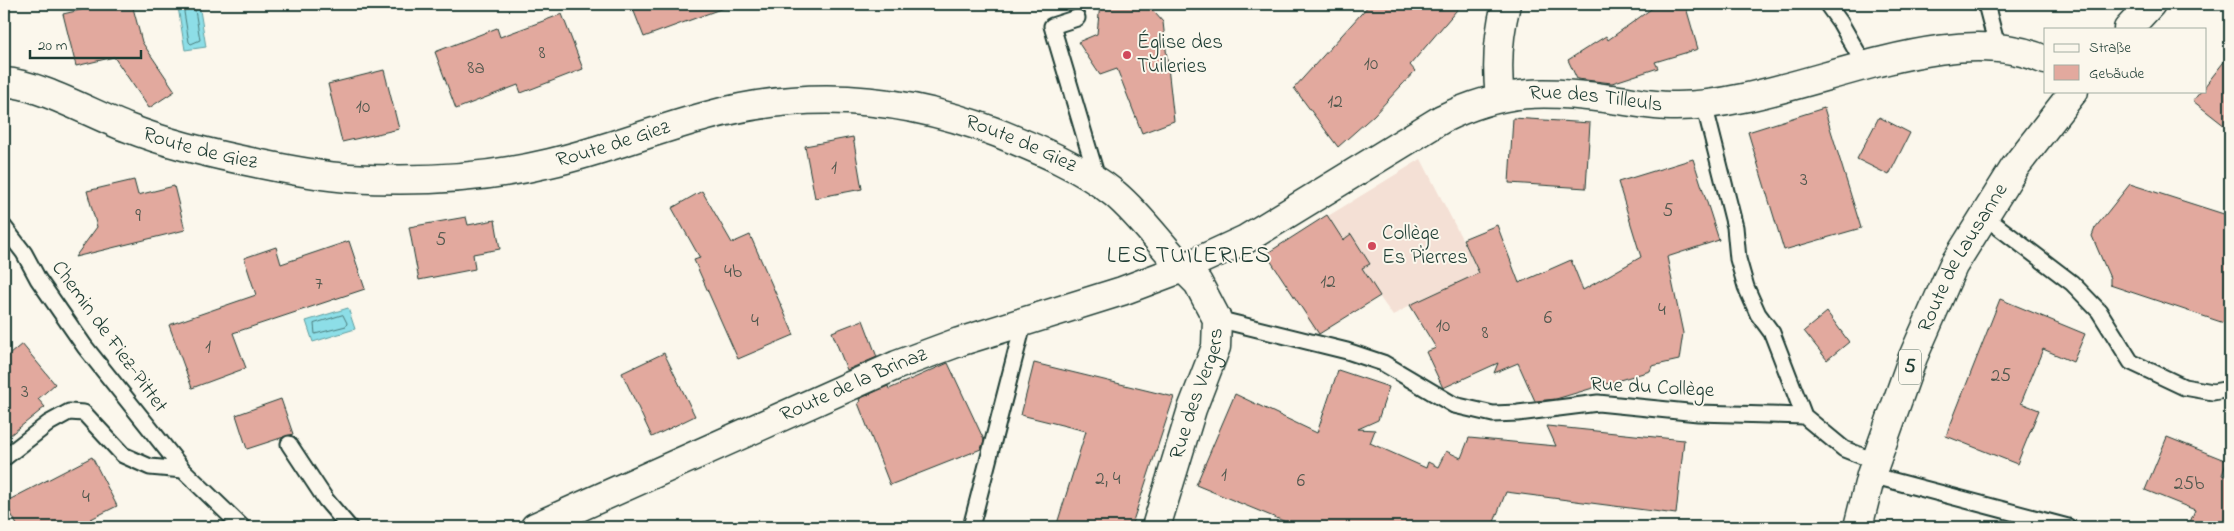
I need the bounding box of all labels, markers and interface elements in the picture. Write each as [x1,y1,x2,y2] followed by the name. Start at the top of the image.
[30,28,141,60] scale bar
[1137,28,1223,82] place label: Église des Tuileries
[2044,28,2206,92] legend
[38,35,68,57] text: 20 m
[2089,37,2131,59] text: Straße
[538,40,546,67] house number: 8
[1121,49,1133,61] marker: Église des Tuileries
[1364,51,1378,78] house number: 10
[467,55,485,82] house number: 8a
[2089,63,2145,85] text: Gebäude
[1528,78,1664,121] street label: Rue des Tilleuls
[1327,89,1343,116] house number: 12
[356,94,370,121] house number: 10
[961,107,1082,181] street label: Route de Giez
[553,113,674,176] street label: Route de Giez
[138,120,260,178] street label: Route de Giez
[831,155,837,182] house number: 1
[1800,167,1808,194] house number: 3
[1911,177,2016,337] street label: Route de Lausanne
[1663,198,1674,225] house number: 5
[135,203,141,230] house number: 9
[1382,219,1468,273] place label: Collège Es Pierres
[436,227,447,254] house number: 5
[1107,239,1271,274] district label: LES TUILERIES
[1366,240,1378,252] marker: Collège Es Pierres
[43,255,175,419] street label: Chemin de Fiez-Pittet
[724,259,742,286] house number: 4b
[1320,269,1336,296] house number: 12
[315,271,323,298] house number: 7
[1658,297,1666,324] house number: 4
[1544,305,1552,332] house number: 6
[751,308,759,335] house number: 4
[1436,313,1450,340] house number: 10
[1481,320,1489,347] house number: 8
[1162,328,1232,463] street label: Rue des Vergers
[205,334,211,361] house number: 1
[775,340,932,430] street label: Route de la Brinaz
[1899,350,1921,384] road number: 5
[1991,363,2011,390] house number: 25
[1589,370,1715,408] street label: Rue du Collège
[21,379,29,406] house number: 3
[1221,462,1227,489] house number: 1
[1095,466,1121,493] house number: 2, 4
[1297,468,1305,495] house number: 6
[2174,471,2204,498] house number: 25b
[82,484,90,511] house number: 4

